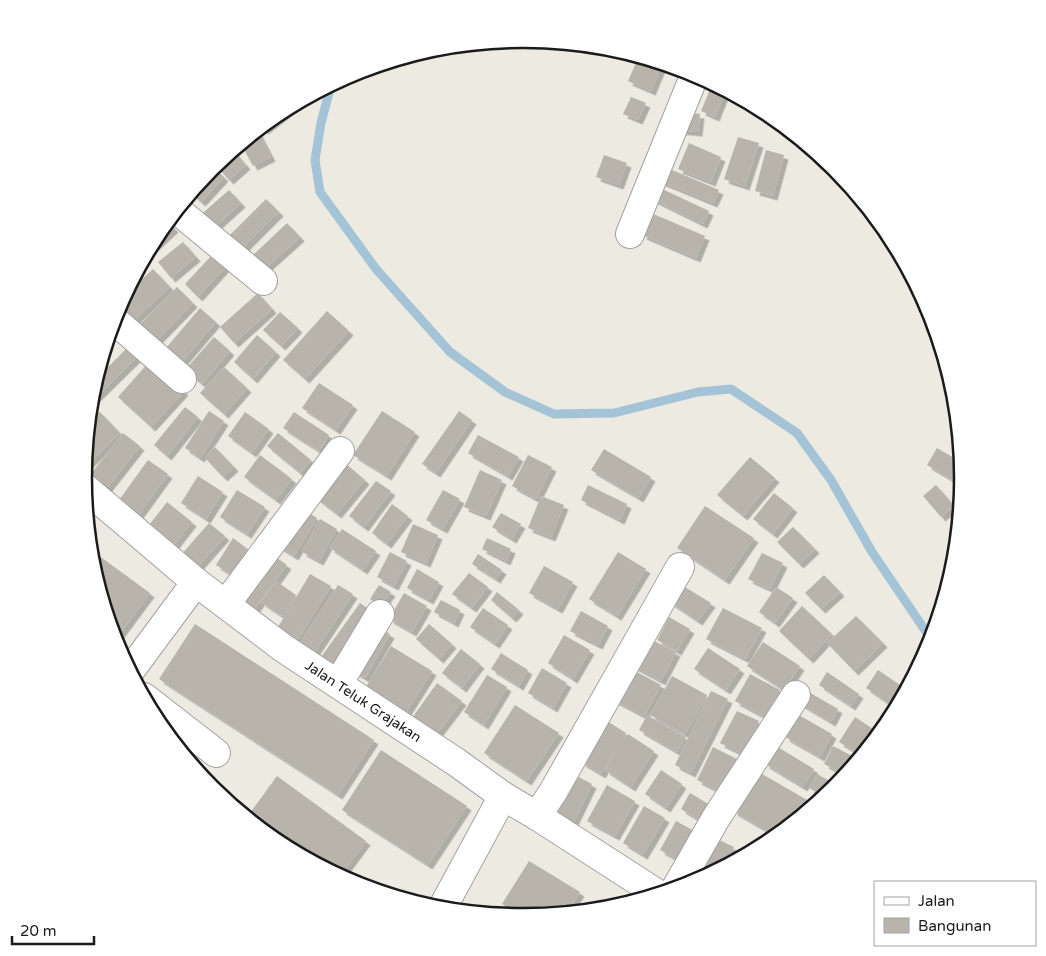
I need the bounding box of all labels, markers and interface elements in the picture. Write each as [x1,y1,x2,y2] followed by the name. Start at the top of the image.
[302,657,425,746] street label: Jalan Teluk Grajakan
[874,881,1036,946] legend
[918,892,955,910] text: Jalan
[12,914,95,946] scale bar
[918,917,991,935] text: Bangunan
[20,922,57,940] text: 20 m

